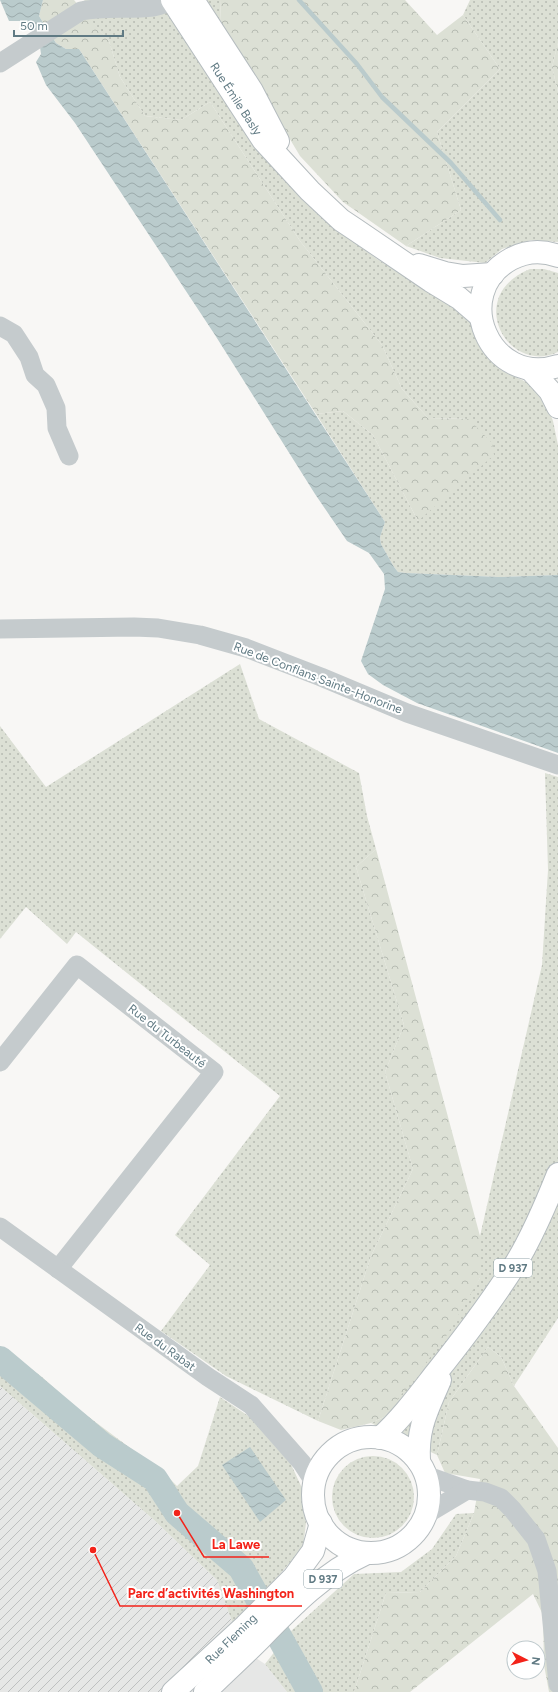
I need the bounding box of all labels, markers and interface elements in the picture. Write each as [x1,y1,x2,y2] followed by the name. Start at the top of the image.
[14,12,123,38] scale bar
[20,19,48,33] text: 50 m
[207,60,265,139] street label: Rue Émile Basly
[232,639,405,717] street label: Rue de Conflans Sainte-Honorine
[125,1001,209,1071] street label: Rue du Turbeauté
[494,1259,532,1277] road number: D 937
[132,1320,199,1374] street label: Rue du Rabat
[204,1532,269,1557] callout: La Lawe
[212,1537,260,1552] text: La Lawe
[304,1570,342,1588] road number: D 937
[120,1581,302,1606] callout: Parc d’activités Washington
[128,1586,294,1601] text: Parc d’activités Washington
[202,1611,260,1667] street label: Rue Fleming
[506,1640,546,1680] north arrow
[529,1656,542,1666] text: N

